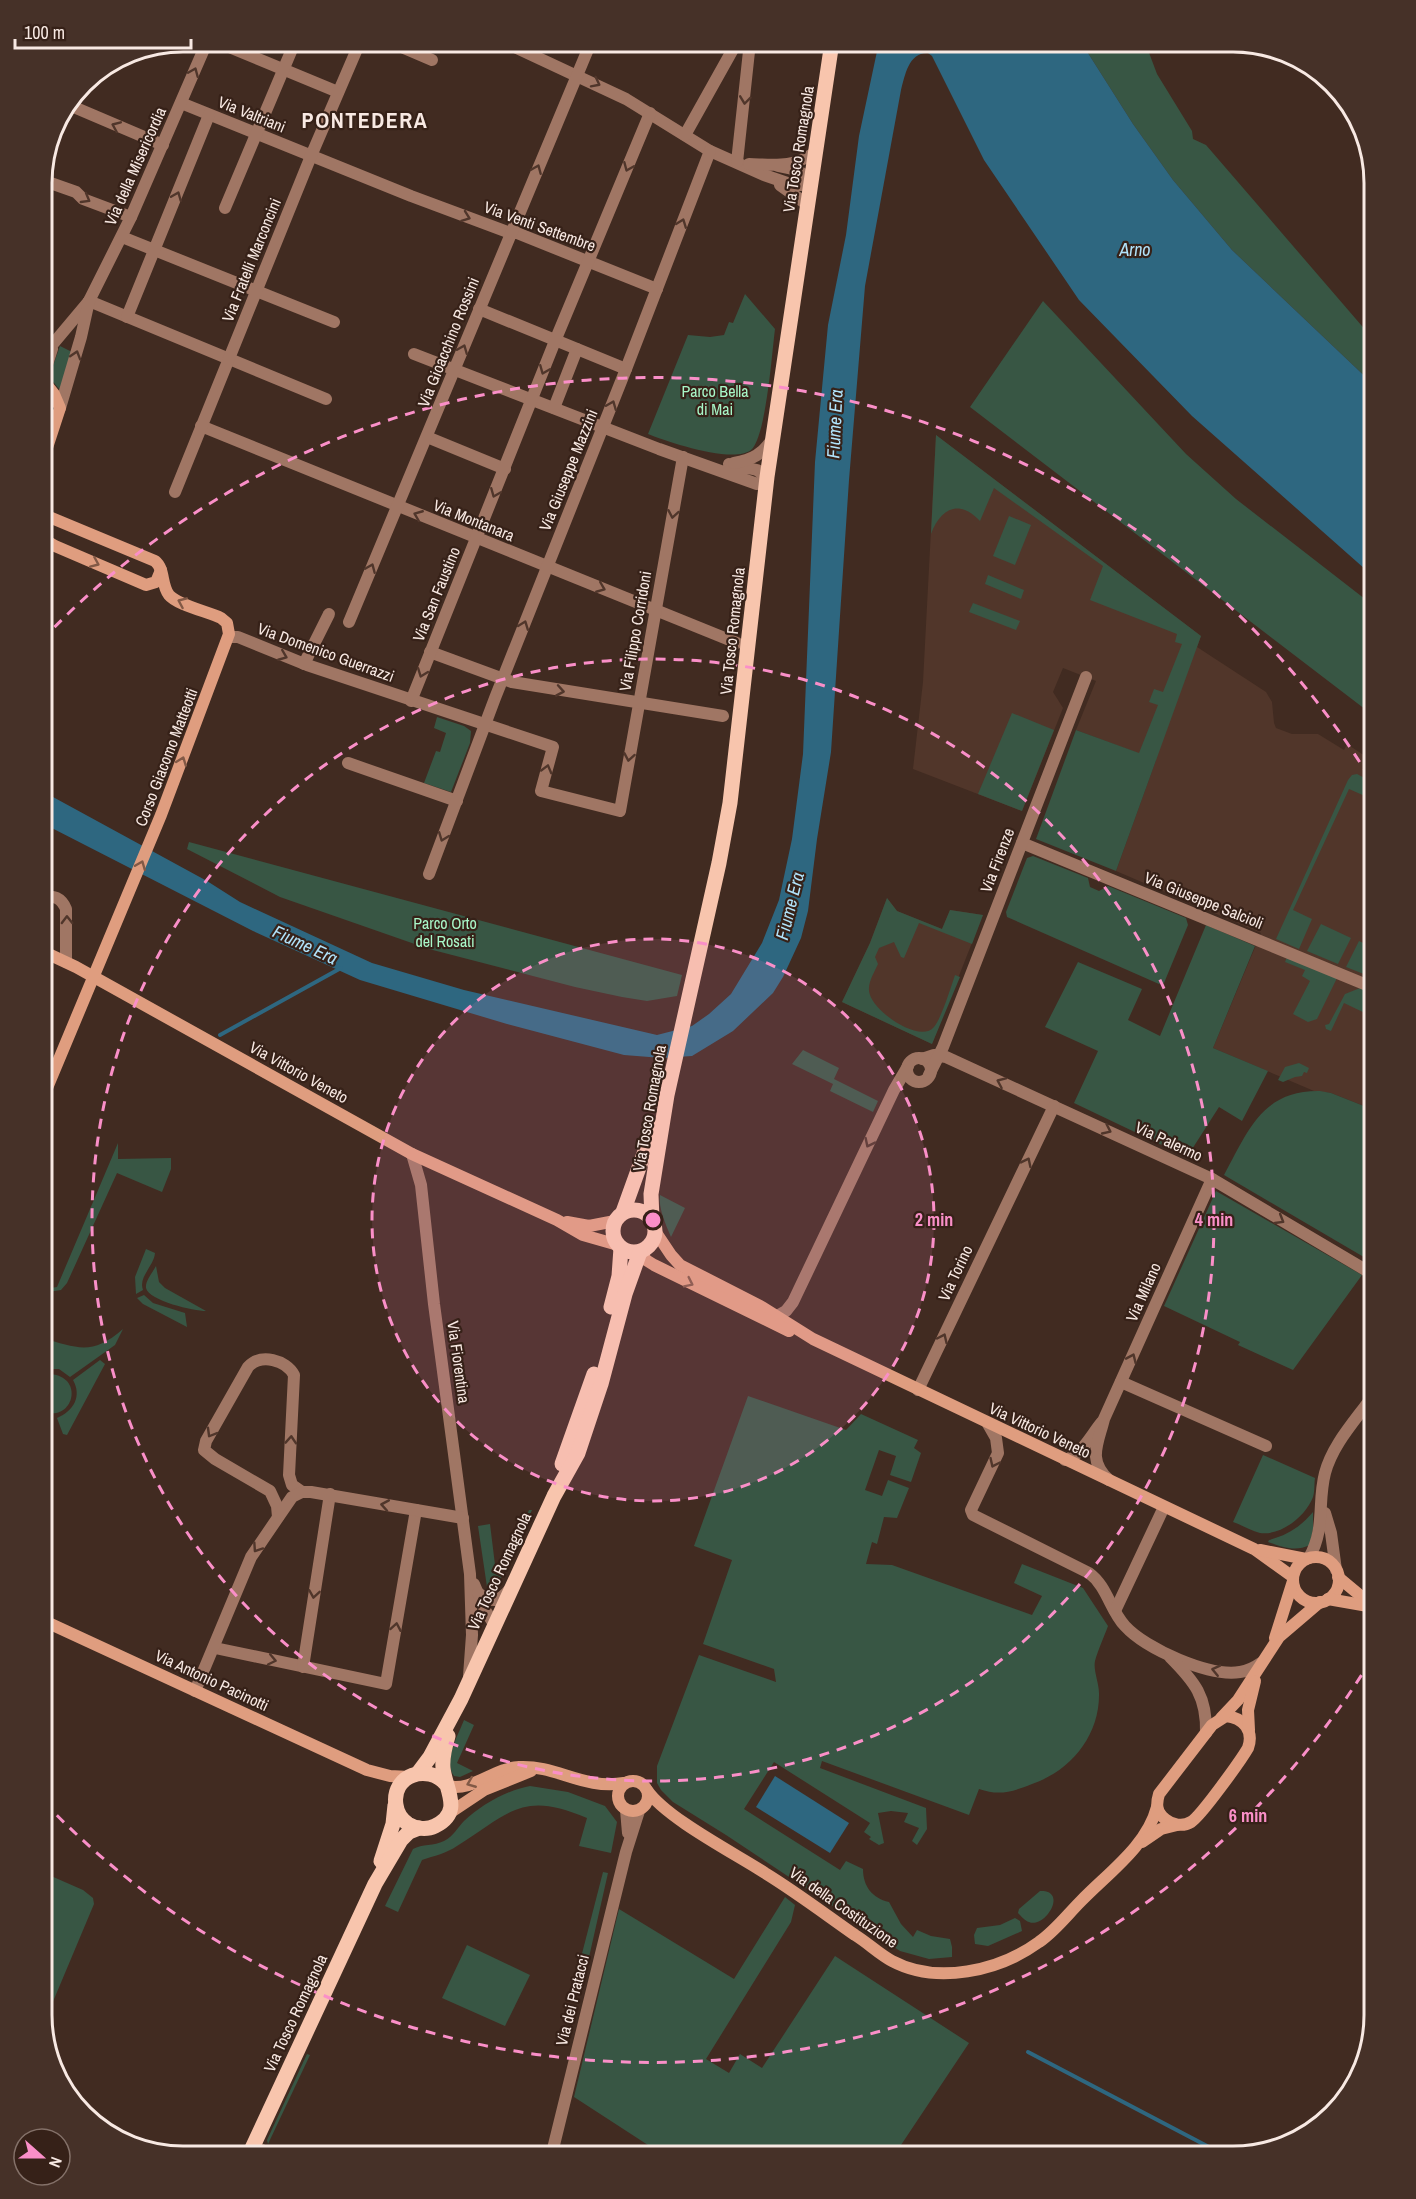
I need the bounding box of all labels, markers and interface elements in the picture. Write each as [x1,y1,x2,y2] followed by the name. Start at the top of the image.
[15,12,190,50] scale bar
[24,20,65,45] text: 100 m
[187,68,199,79] one-way arrow
[589,76,600,88] one-way arrow
[777,83,819,214] street label: Via Tosco Romagnola
[215,90,289,138] street label: Via Valtriani
[739,96,751,105] one-way arrow
[99,103,171,229] street label: Via della Misericordia
[302,105,428,135] district label: PONTEDERA
[111,121,122,133] one-way arrow
[623,160,635,171] one-way arrow
[530,164,542,175] one-way arrow
[170,191,183,202] one-way arrow
[80,192,91,203] one-way arrow
[216,195,286,325] street label: Via Fratelli Marconcini
[481,196,599,256] street label: Via Venti Settembre
[460,209,471,222] one-way arrow
[675,218,688,229] one-way arrow
[1118,237,1151,262] water label: Arno
[412,274,484,410] street label: Via Gioacchino Rossini
[455,344,468,355] one-way arrow
[69,350,81,361] one-way arrow
[538,364,551,375] one-way arrow
[681,380,749,420] park label: Parco Bella di Mai
[820,389,849,459] water label: Fiume Era
[605,400,617,411] one-way arrow
[534,406,602,534] street label: Via Giuseppe Mazzini
[490,487,502,498] one-way arrow
[430,494,519,547] street label: Via Montanara
[667,509,680,519] one-way arrow
[413,510,424,522] one-way arrow
[407,543,465,645] street label: Via San Faustino
[89,556,100,568] one-way arrow
[364,563,376,574] one-way arrow
[714,566,750,696] street label: Via Tosco Romagnola
[614,569,656,693] street label: Via Filippo Corridoni
[595,581,606,593] one-way arrow
[177,597,188,609] one-way arrow
[254,617,398,687] street label: Via Domenico Guerrazzi
[517,620,529,631] one-way arrow
[277,649,288,661] one-way arrow
[416,668,429,678] one-way arrow
[555,684,565,697] one-way arrow
[129,685,203,829] street label: Corso Giacomo Matteotti
[623,752,636,762] one-way arrow
[175,756,188,767] one-way arrow
[540,764,552,775] one-way arrow
[975,824,1019,896] street label: Via Firenze
[438,831,450,842] one-way arrow
[134,860,146,871] one-way arrow
[1141,866,1267,934] street label: Via Giuseppe Salcioli
[769,869,810,942] water label: Fiume Era
[413,912,477,952] park label: Parco Orto del Rosati
[61,915,73,924] one-way arrow
[269,919,342,970] water label: Fiume Era
[246,1036,352,1108] street label: Via Vittorio Veneto
[627,1042,671,1173] street label: Via Tosco Romagnola
[996,1077,1007,1089] one-way arrow
[1132,1116,1206,1166] street label: Via Palermo
[1101,1123,1112,1135] one-way arrow
[865,1136,877,1147] one-way arrow
[1020,1157,1031,1168] one-way arrow
[915,1207,953,1232] text: 2 min
[1195,1207,1233,1232] text: 4 min
[643,1210,663,1230] centre of rings
[1274,1212,1284,1224] one-way arrow
[932,1241,978,1305] street label: Via Torino
[1120,1259,1166,1325] street label: Via Milano
[682,1275,693,1287] one-way arrow
[442,1319,476,1405] street label: Via Fiorentina
[936,1333,948,1344] one-way arrow
[1124,1353,1136,1364] one-way arrow
[986,1397,1094,1463] street label: Via Vittorio Veneto
[206,1427,218,1437] one-way arrow
[284,1435,297,1444] one-way arrow
[989,1456,1001,1467] one-way arrow
[380,1499,390,1511] one-way arrow
[462,1508,536,1634] street label: Via Tosco Romagnola
[254,1541,265,1552] one-way arrow
[309,1589,321,1598] one-way arrow
[389,1622,401,1631] one-way arrow
[152,1644,272,1716] street label: Via Antonio Pacinotti
[267,1653,277,1666] one-way arrow
[1211,1664,1221,1677] one-way arrow
[467,1776,478,1788] one-way arrow
[1229,1803,1267,1828] text: 6 min
[785,1861,903,1953] street label: Via della Costituzione
[258,1950,332,2076] street label: Via Tosco Romagnola
[550,1952,594,2048] street label: Via dei Pratacci
[12,2127,72,2187] north arrow
[44,2154,68,2171] text: N

